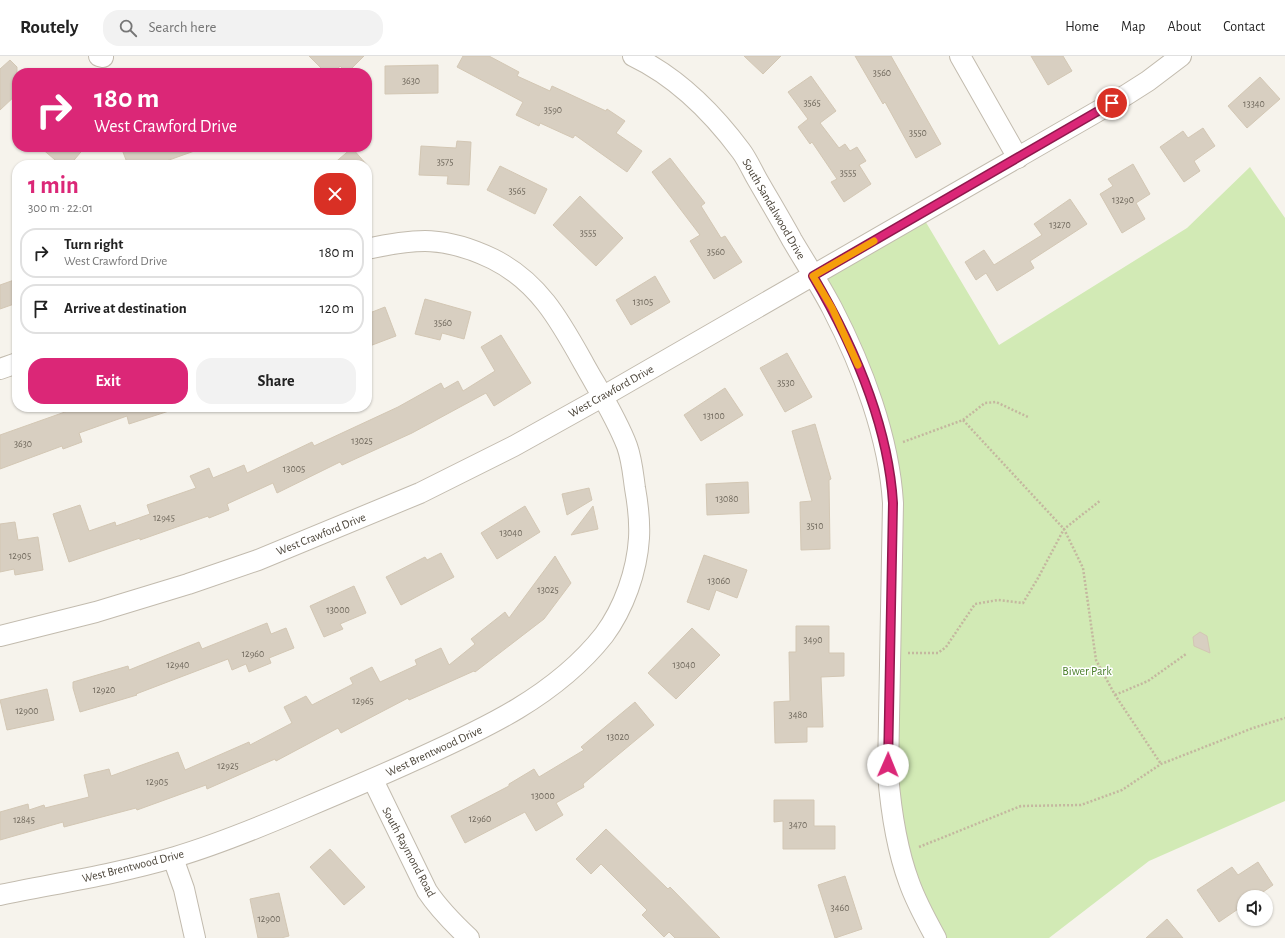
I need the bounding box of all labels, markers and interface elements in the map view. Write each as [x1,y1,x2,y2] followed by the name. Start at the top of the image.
[103,10,383,46] search box
[117,17,139,39] icon: search
[20,18,79,37] text: Routely
[149,20,216,35] text: Search here
[1065,20,1099,34] text: Home
[1121,20,1145,34] text: Map
[1167,20,1201,34] text: About
[1223,20,1265,34] text: Contact
[873,68,891,78] house number: 3560
[402,76,420,86] house number: 3630
[28,84,80,136] icon: right
[94,85,159,113] text: 180 m
[1095,86,1129,120] pin
[1101,92,1123,114] icon: arrive
[803,98,821,108] house number: 3565
[1243,99,1265,109] house number: 13340
[544,105,562,115] house number: 3590
[94,118,237,136] text: West Crawford Drive
[909,128,927,138] house number: 3550
[437,157,453,167] house number: 3575
[740,157,808,261] street label: South Sandalwood Drive
[840,168,856,178] house number: 3555
[314,173,356,215] button: close
[28,174,79,198] text: 1 min
[508,186,526,196] house number: 3565
[1112,195,1134,205] house number: 13290
[28,202,93,215] text: 300 m · 22:01
[1049,220,1071,230] house number: 13270
[580,228,596,238] house number: 3555
[64,237,123,252] text: Turn right
[30,242,52,264] icon: right
[319,245,354,260] text: 180 m
[707,247,725,257] house number: 3560
[64,255,167,268] text: West Crawford Drive
[633,297,653,307] house number: 13105
[30,298,52,320] icon: arrive
[64,301,187,316] text: Arrive at destination
[320,301,354,316] text: 120 m
[434,318,452,328] house number: 3560
[28,358,188,404] button: Exit
[196,358,356,404] button: Share
[566,363,656,419] street label: West Crawford Drive
[777,378,795,388] house number: 3530
[703,411,725,421] house number: 13100
[351,436,373,446] house number: 13025
[14,439,32,449] house number: 3630
[283,464,305,474] house number: 13005
[716,494,738,504] house number: 13080
[275,511,367,557] street label: West Crawford Drive
[153,513,175,523] house number: 12945
[806,521,824,531] house number: 3510
[500,528,522,538] house number: 13040
[9,551,31,561] house number: 12905
[708,576,730,586] house number: 13060
[537,585,559,595] house number: 13025
[326,605,350,615] house number: 13000
[804,635,822,645] house number: 3490
[242,649,264,659] house number: 12960
[167,660,189,670] house number: 12940
[673,660,695,670] house number: 13040
[1062,665,1112,677] park label: Biwer Park
[93,685,115,695] house number: 12920
[352,696,374,706] house number: 12965
[15,706,39,716] house number: 12900
[789,710,807,720] house number: 3480
[384,723,484,779] street label: West Brentwood Drive
[607,732,629,742] house number: 13020
[867,744,909,786] position arrow
[217,761,239,771] house number: 12925
[146,777,168,787] house number: 12905
[531,791,555,801] house number: 13000
[379,805,438,899] street label: South Raymond Road
[469,814,491,824] house number: 12960
[13,815,35,825] house number: 12845
[789,820,807,830] house number: 3470
[81,848,185,884] street label: West Brentwood Drive
[1237,890,1273,926] map controls
[1237,890,1273,926] button: sound
[831,903,849,913] house number: 3460
[257,914,281,924] house number: 12900

